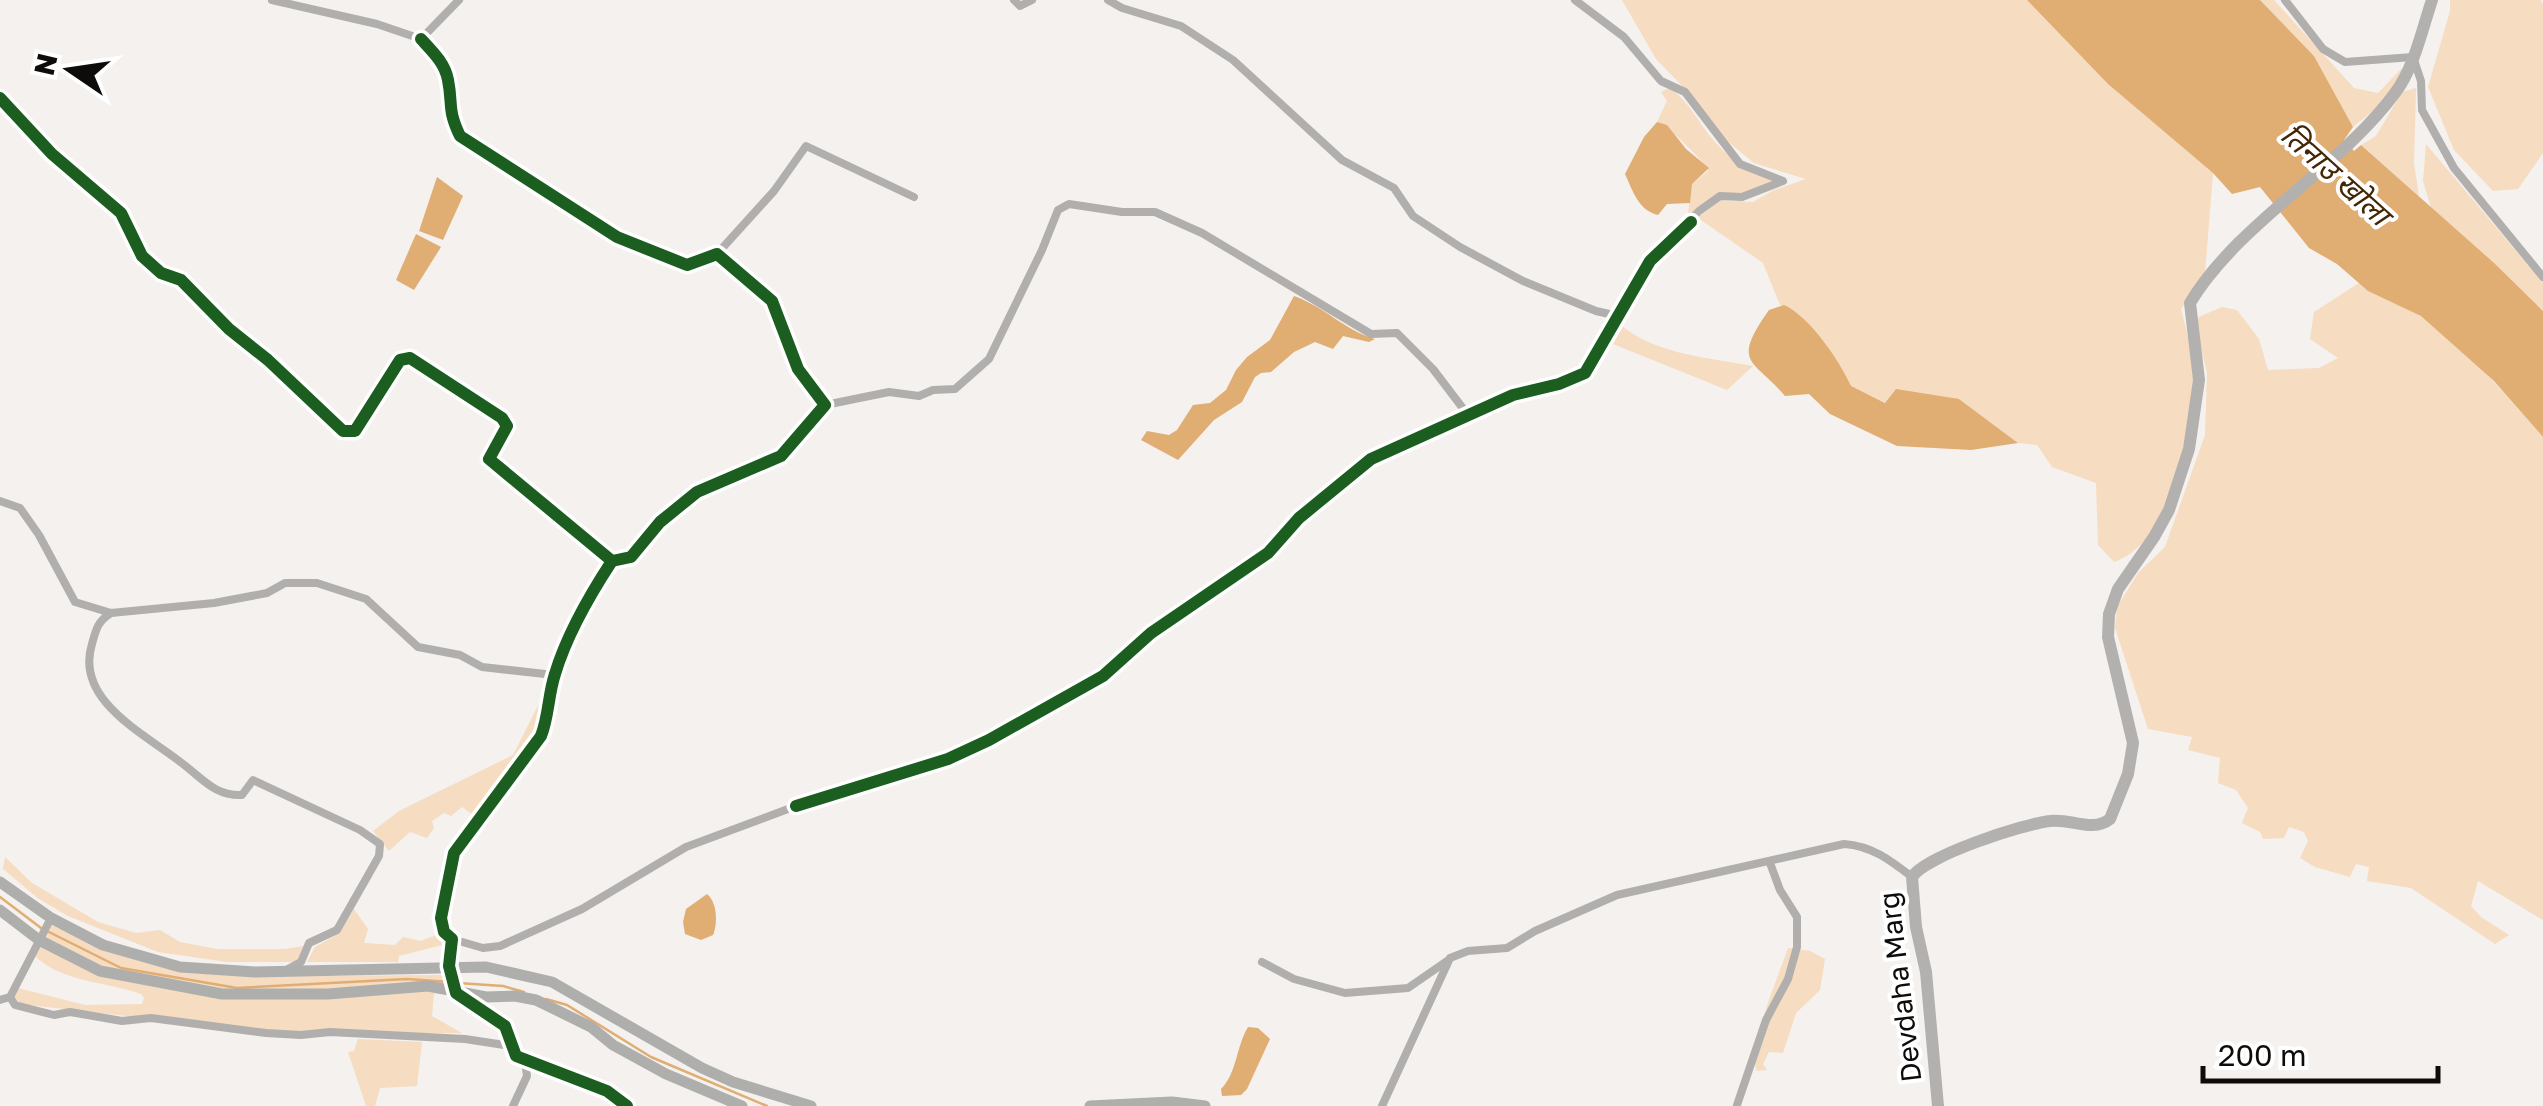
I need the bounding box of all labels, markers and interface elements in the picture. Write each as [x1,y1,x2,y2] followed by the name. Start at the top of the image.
[20,20,120,120] north arrow
[27,50,64,78] text: N
[2274,116,2401,236] water label: तिनाउ खोला
[1871,890,1928,1084] street label: Devdaha Marg
[2203,1021,2438,1083] scale bar
[2218,1037,2307,1073] text: 200 m

